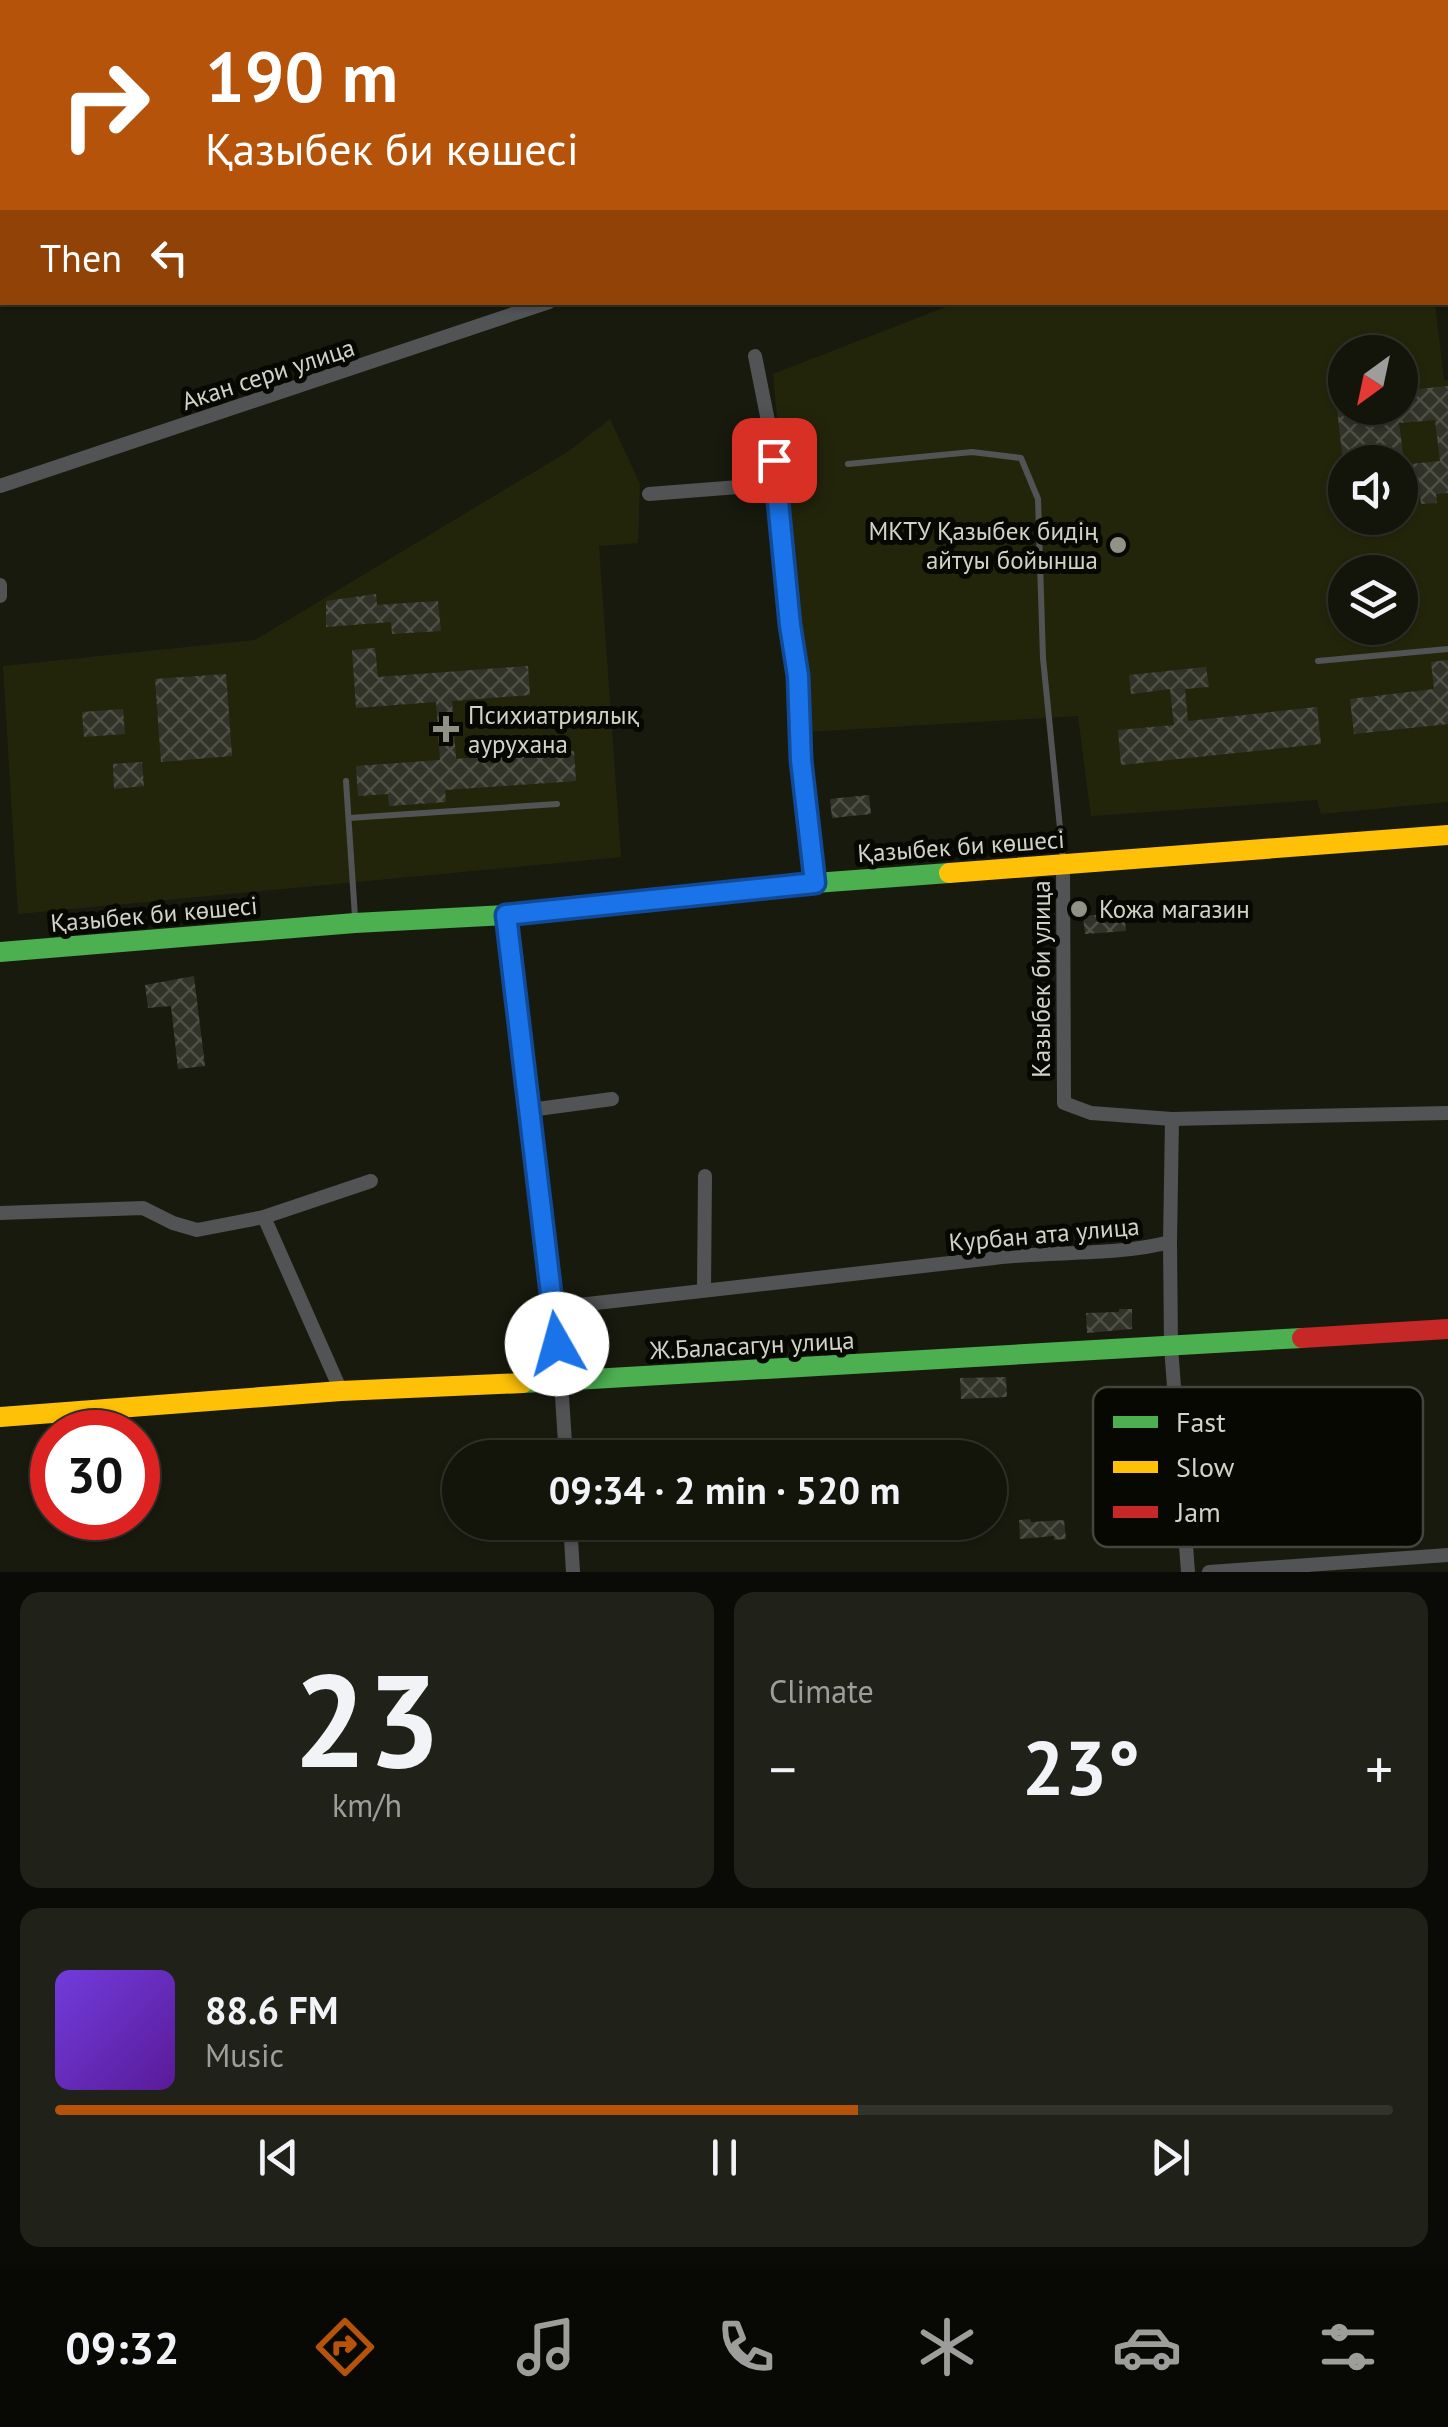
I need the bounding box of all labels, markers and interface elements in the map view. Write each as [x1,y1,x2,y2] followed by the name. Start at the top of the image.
[205,31,398,121] text: 190 m
[40,40,170,170] icon: right
[205,119,579,177] text: Қазыбек би көшесі
[142,230,197,285] icon: left
[40,233,122,282] text: Then
[177,331,359,417] street label: Акан сери улица
[1328,335,1418,425] north arrow
[1328,335,1418,645] map controls
[732,418,817,503] pin
[747,433,802,488] icon: arrive
[1328,445,1418,535] button: sound
[868,515,1098,576] place label: МКТУ Қазыбек бидің айтуы бойынша
[1107,534,1129,556] marker: МКТУ Қазыбек бидің айтуы бойынша
[1328,555,1418,645] button: layers
[468,699,639,760] place label: Психиатриялық аурухана
[433,716,459,742] marker: Психиатриялық аурухана
[856,823,1066,869] street label: Қазыбек би көшесі
[1025,880,1057,1078] street label: Казыбек би улица
[49,889,259,939] street label: Қазыбек би көшесі
[1099,893,1250,925] place label: Кожа магазин
[1068,898,1090,920] marker: Кожа магазин
[947,1210,1141,1258] street label: Курбан ата улица
[505,1292,609,1396] position arrow
[648,1324,855,1366] street label: Ж.Баласагун улица
[1093,1387,1423,1547] legend
[1176,1403,1226,1440] text: Fast
[30,1410,160,1540] speed limit sign: 30
[1176,1448,1235,1485] text: Slow
[549,1465,900,1514] text: 09:34 · 2 min · 520 m
[1175,1493,1221,1530] text: Jam
[293,1635,441,1803] text: 23
[769,1670,874,1712] text: Climate
[1022,1719,1140,1816] text: 23°
[769,1733,797,1804] text: −
[1365,1733,1393,1804] text: +
[332,1784,402,1826] text: km/h
[205,1985,338,2034] text: 88.6 FM
[205,2034,284,2076] text: Music
[251,2130,306,2185] icon: previous
[697,2130,752,2185] icon: pause
[1143,2130,1198,2185] icon: next
[310,2312,380,2382] icon: directions
[511,2312,581,2382] icon: music
[711,2312,781,2382] icon: phone
[912,2312,982,2382] icon: climate
[1112,2312,1182,2382] icon: car
[1313,2312,1383,2382] icon: filters
[65,2318,179,2376] text: 09:32

